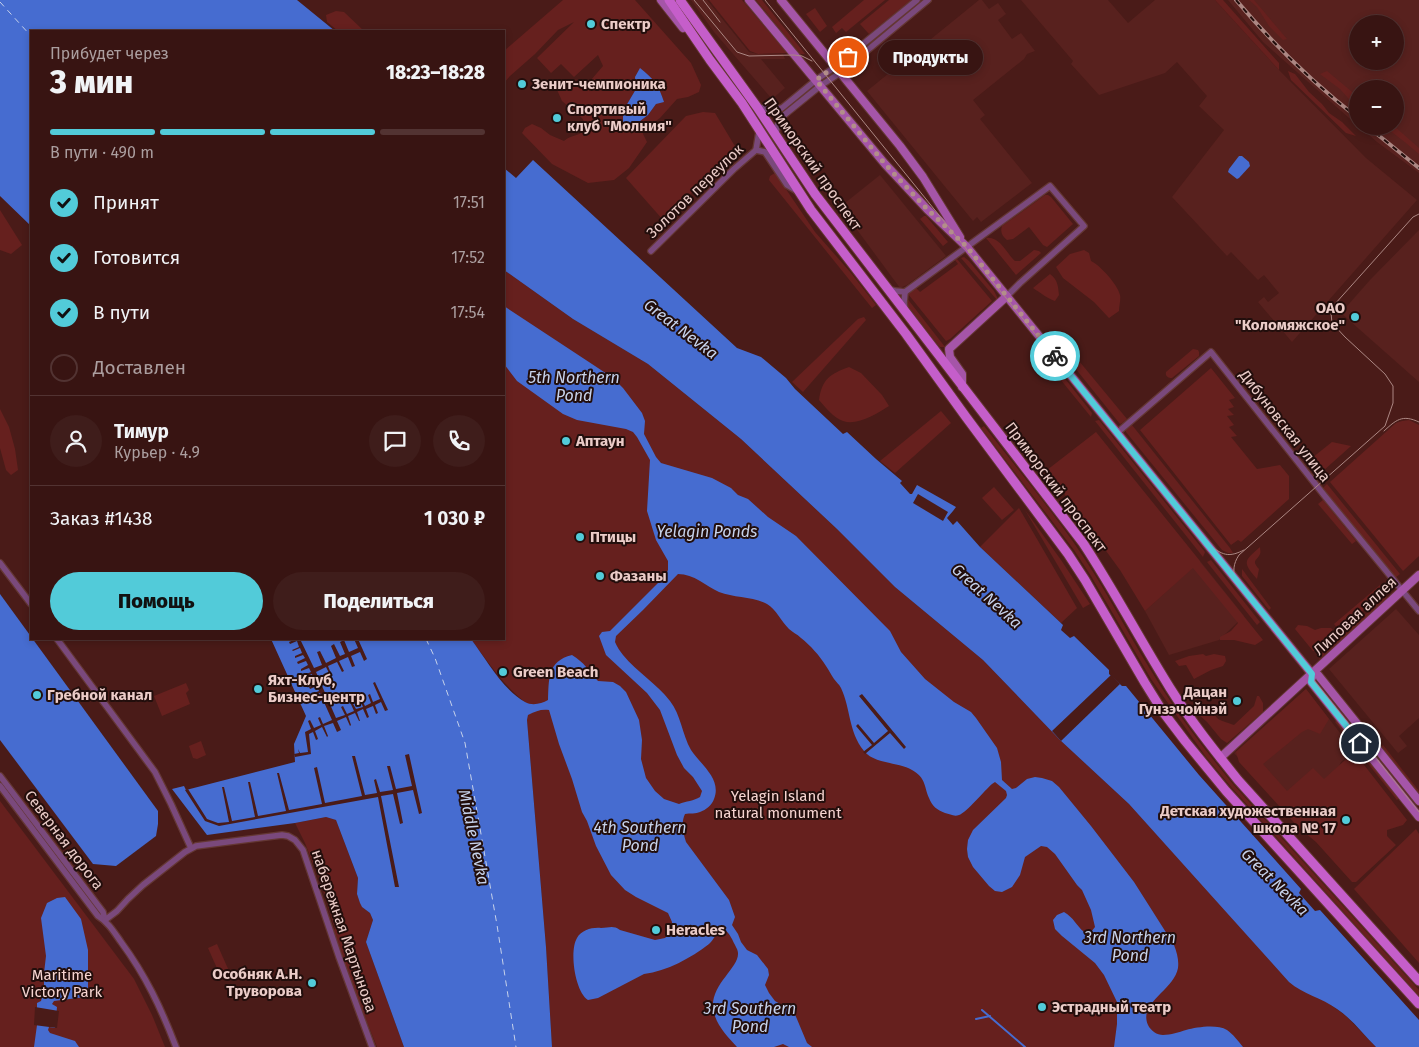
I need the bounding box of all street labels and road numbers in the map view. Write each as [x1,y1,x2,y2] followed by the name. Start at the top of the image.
[760,94,866,234] street label: Приморский проспект
[643,140,747,242] street label: Золотов переулок
[1235,366,1334,486] street label: Дибуновская улица
[1001,419,1111,556] street label: Приморский проспект
[1310,573,1400,659] street label: Липовая аллея
[21,787,107,893] street label: Северная дорога
[308,847,380,1015] street label: набережная Мартынова

